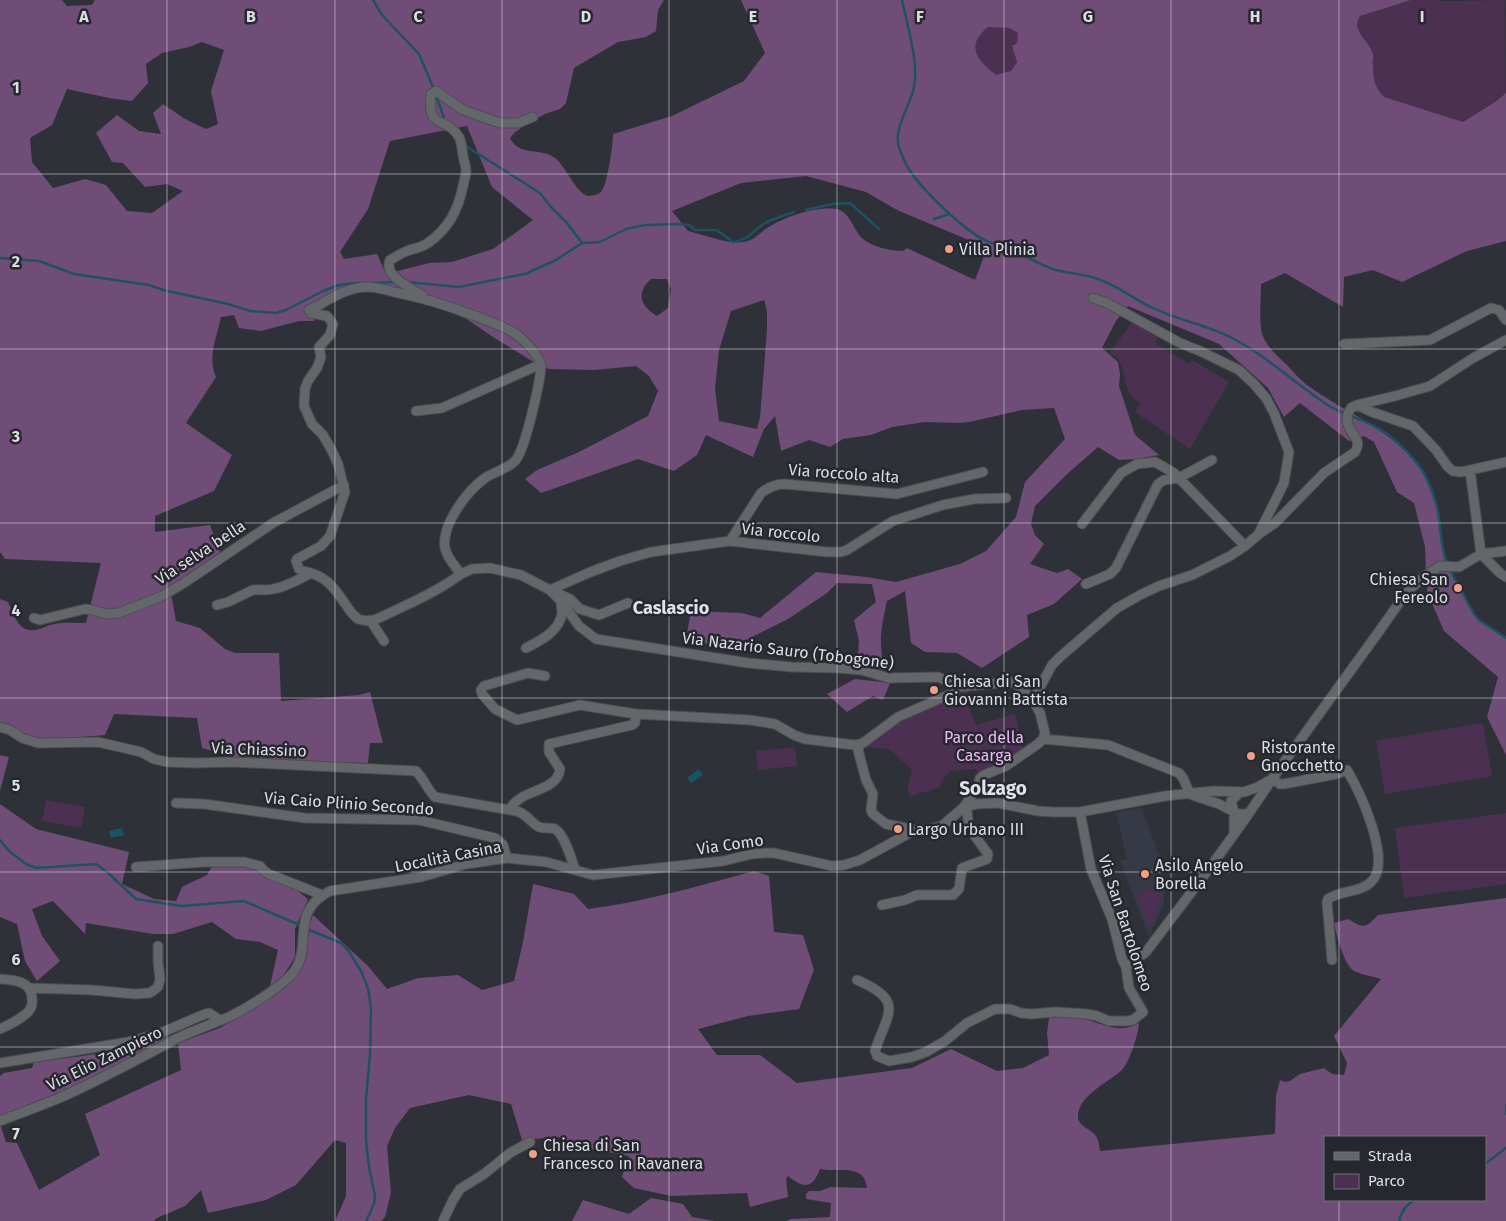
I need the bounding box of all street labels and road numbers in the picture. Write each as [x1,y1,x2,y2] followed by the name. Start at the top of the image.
[788,460,900,487] street label: Via roccolo alta
[152,516,249,589] street label: Via selva bella
[740,519,821,546] street label: Via roccolo
[681,628,895,673] street label: Via Nazario Sauro (Tobogone)
[211,738,307,761] street label: Via Chiassino
[263,788,435,819] street label: Via Caio Plinio Secondo
[695,830,765,859] street label: Via Como
[393,837,503,876] street label: Località Casina
[1094,852,1157,994] street label: Via San Bartolomeo
[43,1022,165,1095] street label: Via Elio Zampiero

